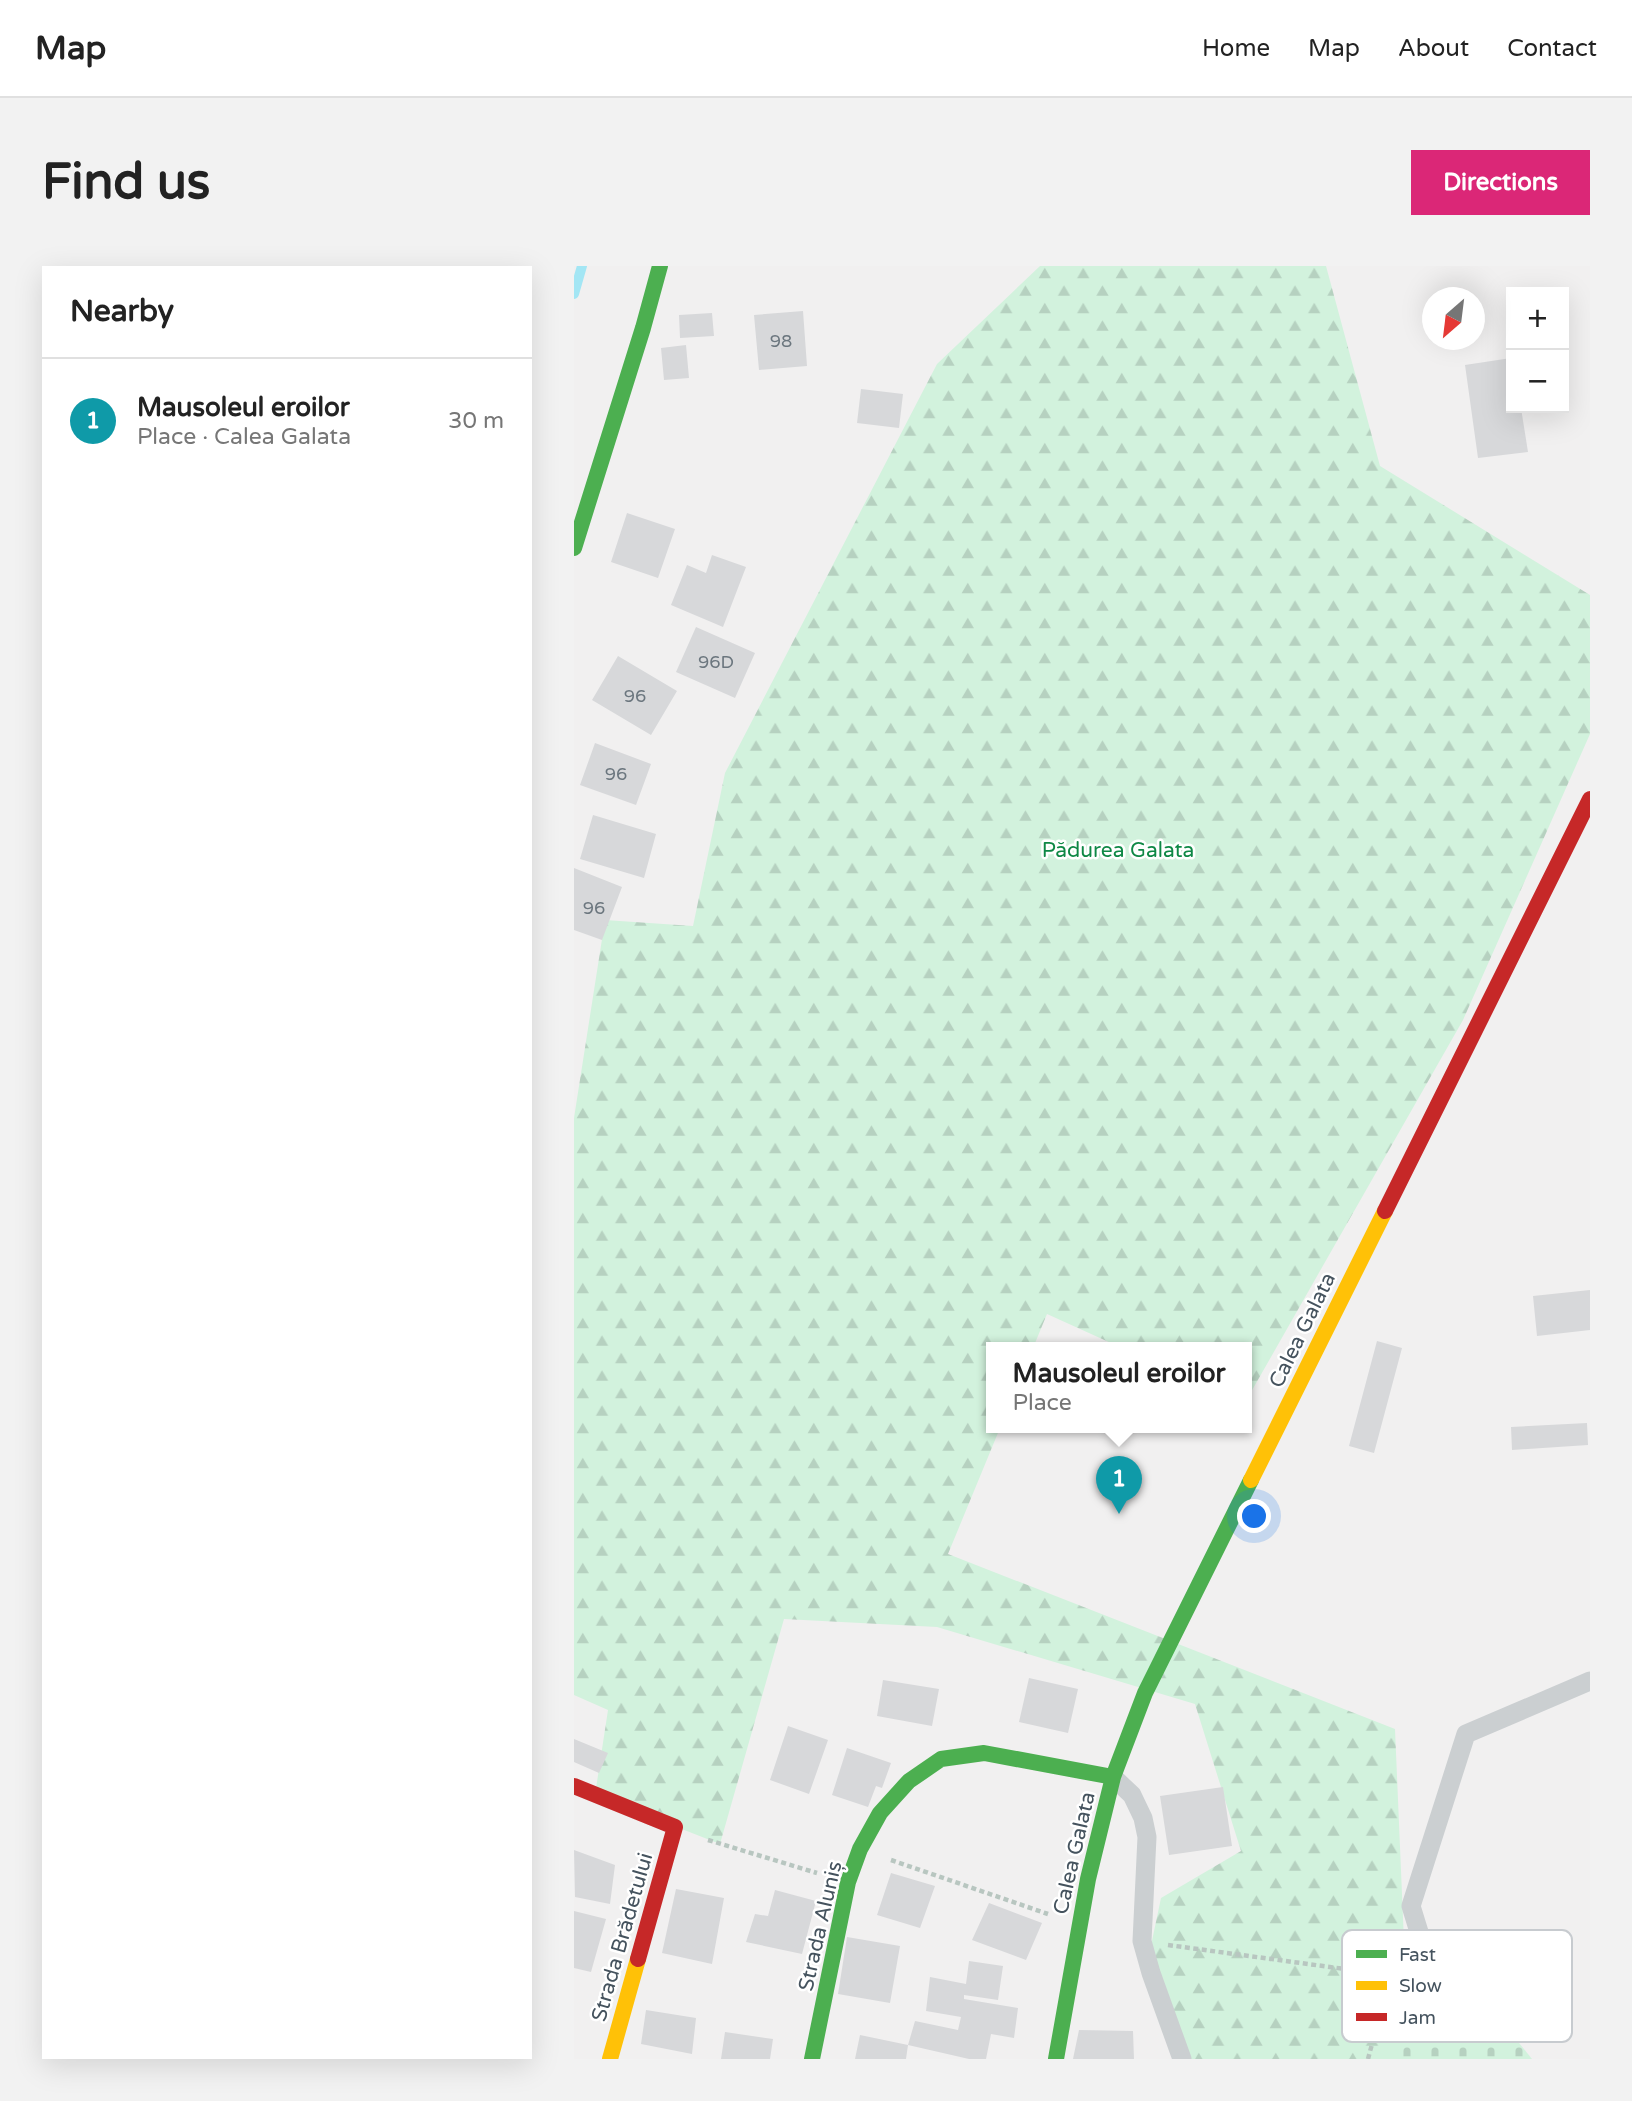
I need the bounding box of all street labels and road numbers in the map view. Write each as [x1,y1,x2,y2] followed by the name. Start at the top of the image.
[1264,1269,1341,1392] street label: Calea Galata
[1048,1789,1101,1917] street label: Calea Galata
[586,1850,659,2024] street label: Strada Brădetului
[793,1859,848,1993] street label: Strada Aluniș

